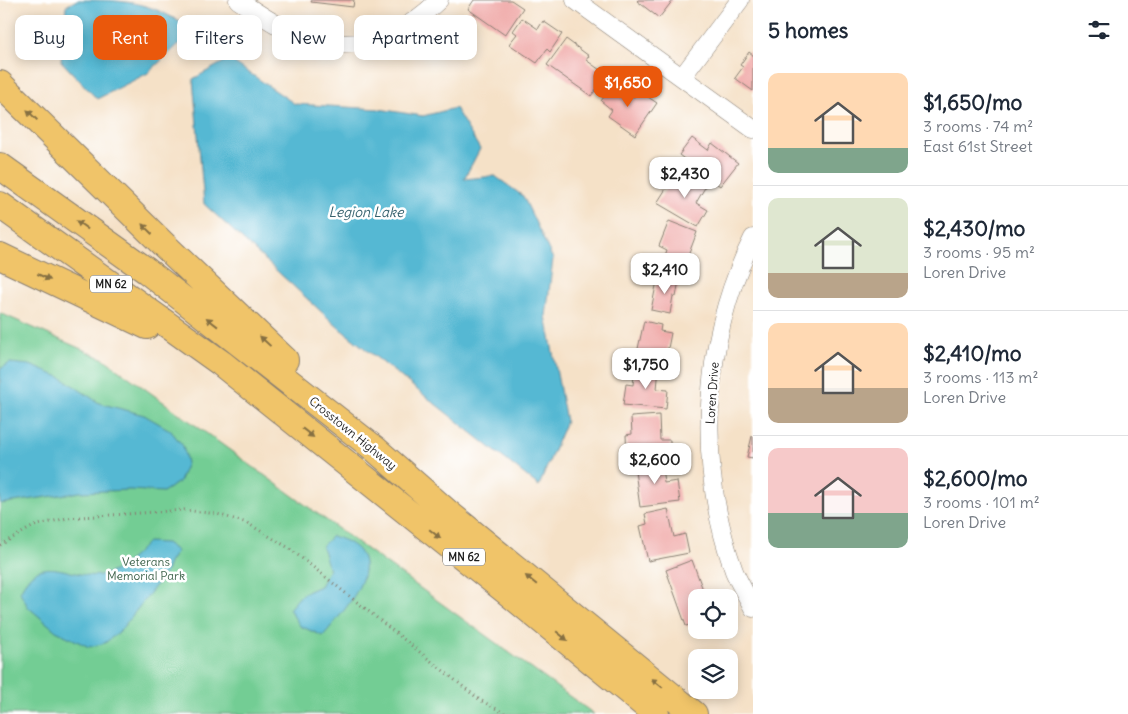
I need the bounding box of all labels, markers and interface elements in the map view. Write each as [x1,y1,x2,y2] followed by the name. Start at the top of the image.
[15,15,83,60] chip: Buy
[93,15,167,60] chip: Rent
[177,15,262,60] chip: Filters
[272,15,344,60] chip: New
[354,15,477,60] chip: Apartment
[1085,16,1113,44] icon: filters
[768,17,848,44] text: 5 homes
[587,66,669,108] pin: $1,650
[604,72,652,92] text: $1,650
[923,89,1022,116] text: $1,650/mo
[808,93,868,153] icon: home
[26,109,38,121] one-way arrow
[923,116,1033,136] text: 3 rooms · 74 m²
[923,136,1033,156] text: East 61st Street
[644,156,726,199] pin: $2,430
[660,163,710,183] text: $2,430
[328,203,405,221] water label: Legion Lake
[923,215,1025,242] text: $2,430/mo
[808,218,868,278] icon: home
[75,220,89,230] one-way arrow
[141,223,153,235] one-way arrow
[923,242,1035,262] text: 3 rooms · 95 m²
[624,252,706,295] pin: $2,410
[642,259,688,279] text: $2,410
[923,262,1006,282] text: Loren Drive
[37,273,51,281] one-way arrow
[90,276,132,292] road number: MN 62
[205,317,219,327] one-way arrow
[259,335,271,347] one-way arrow
[923,340,1022,367] text: $2,410/mo
[808,343,868,403] icon: home
[605,348,687,390] pin: $1,750
[623,354,669,374] text: $1,750
[702,361,722,425] street label: Loren Drive
[923,367,1038,387] text: 3 rooms · 113 m²
[923,387,1006,407] text: Loren Drive
[306,393,400,473] street label: Crosstown Highway
[302,427,315,438] one-way arrow
[614,442,696,485] pin: $2,600
[629,449,681,469] text: $2,600
[923,465,1028,492] text: $2,600/mo
[808,468,868,528] icon: home
[923,492,1040,512] text: 3 rooms · 101 m²
[923,512,1006,532] text: Loren Drive
[428,529,441,540] one-way arrow
[443,548,485,566] road number: MN 62
[107,554,185,583] park label: Veterans Memorial Park
[525,575,538,586] one-way arrow
[688,589,738,699] map controls
[688,589,738,639] button: locate
[555,631,568,642] one-way arrow
[688,649,738,699] button: layers
[650,678,663,689] one-way arrow

